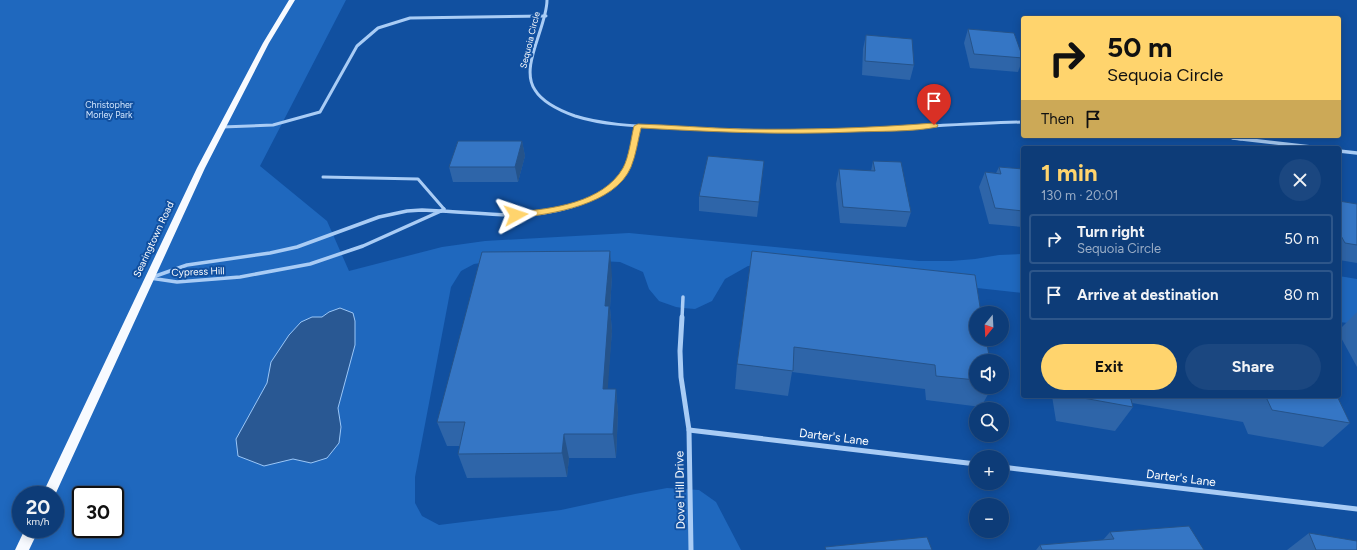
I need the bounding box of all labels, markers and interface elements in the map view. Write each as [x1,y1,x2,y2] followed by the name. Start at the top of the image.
[517,10,542,69] street label: Sequoia Circle
[1107,30,1173,64] text: 50 m
[1041,32,1093,84] icon: right
[1107,64,1223,86] text: Sequoia Circle
[917,84,951,125] pin
[923,90,945,112] icon: arrive
[85,99,133,120] park label: Christopher Morley Park
[1082,108,1104,130] icon: arrive
[1041,110,1074,128] text: Then
[1041,158,1098,187] text: 1 min
[1279,159,1321,201] button: close
[1041,188,1118,203] text: 130 m · 20:01
[495,194,537,236] position arrow
[130,199,177,279] street label: Searingtown Road
[1077,223,1145,241] text: Turn right
[1043,228,1065,250] icon: right
[1284,230,1319,248] text: 50 m
[1077,241,1161,256] text: Sequoia Circle
[171,264,225,279] street label: Cypress Hill
[1043,284,1065,306] icon: arrive
[1077,286,1218,304] text: Arrive at destination
[1284,286,1319,304] text: 80 m
[969,306,1009,346] north arrow
[969,306,1009,538] map controls
[1041,344,1177,390] button: Exit
[1185,344,1321,390] button: Share
[969,354,1009,394] button: sound
[969,402,1009,442] button: search
[798,426,870,448] street label: Darter's Lane
[672,450,688,529] street label: Dove Hill Drive
[969,450,1009,490] button: +
[1145,467,1217,489] street label: Darter's Lane
[72,486,124,538] speed limit sign: 30
[26,495,50,519] text: 20
[969,498,1009,538] button: −
[27,515,49,528] text: km/h

